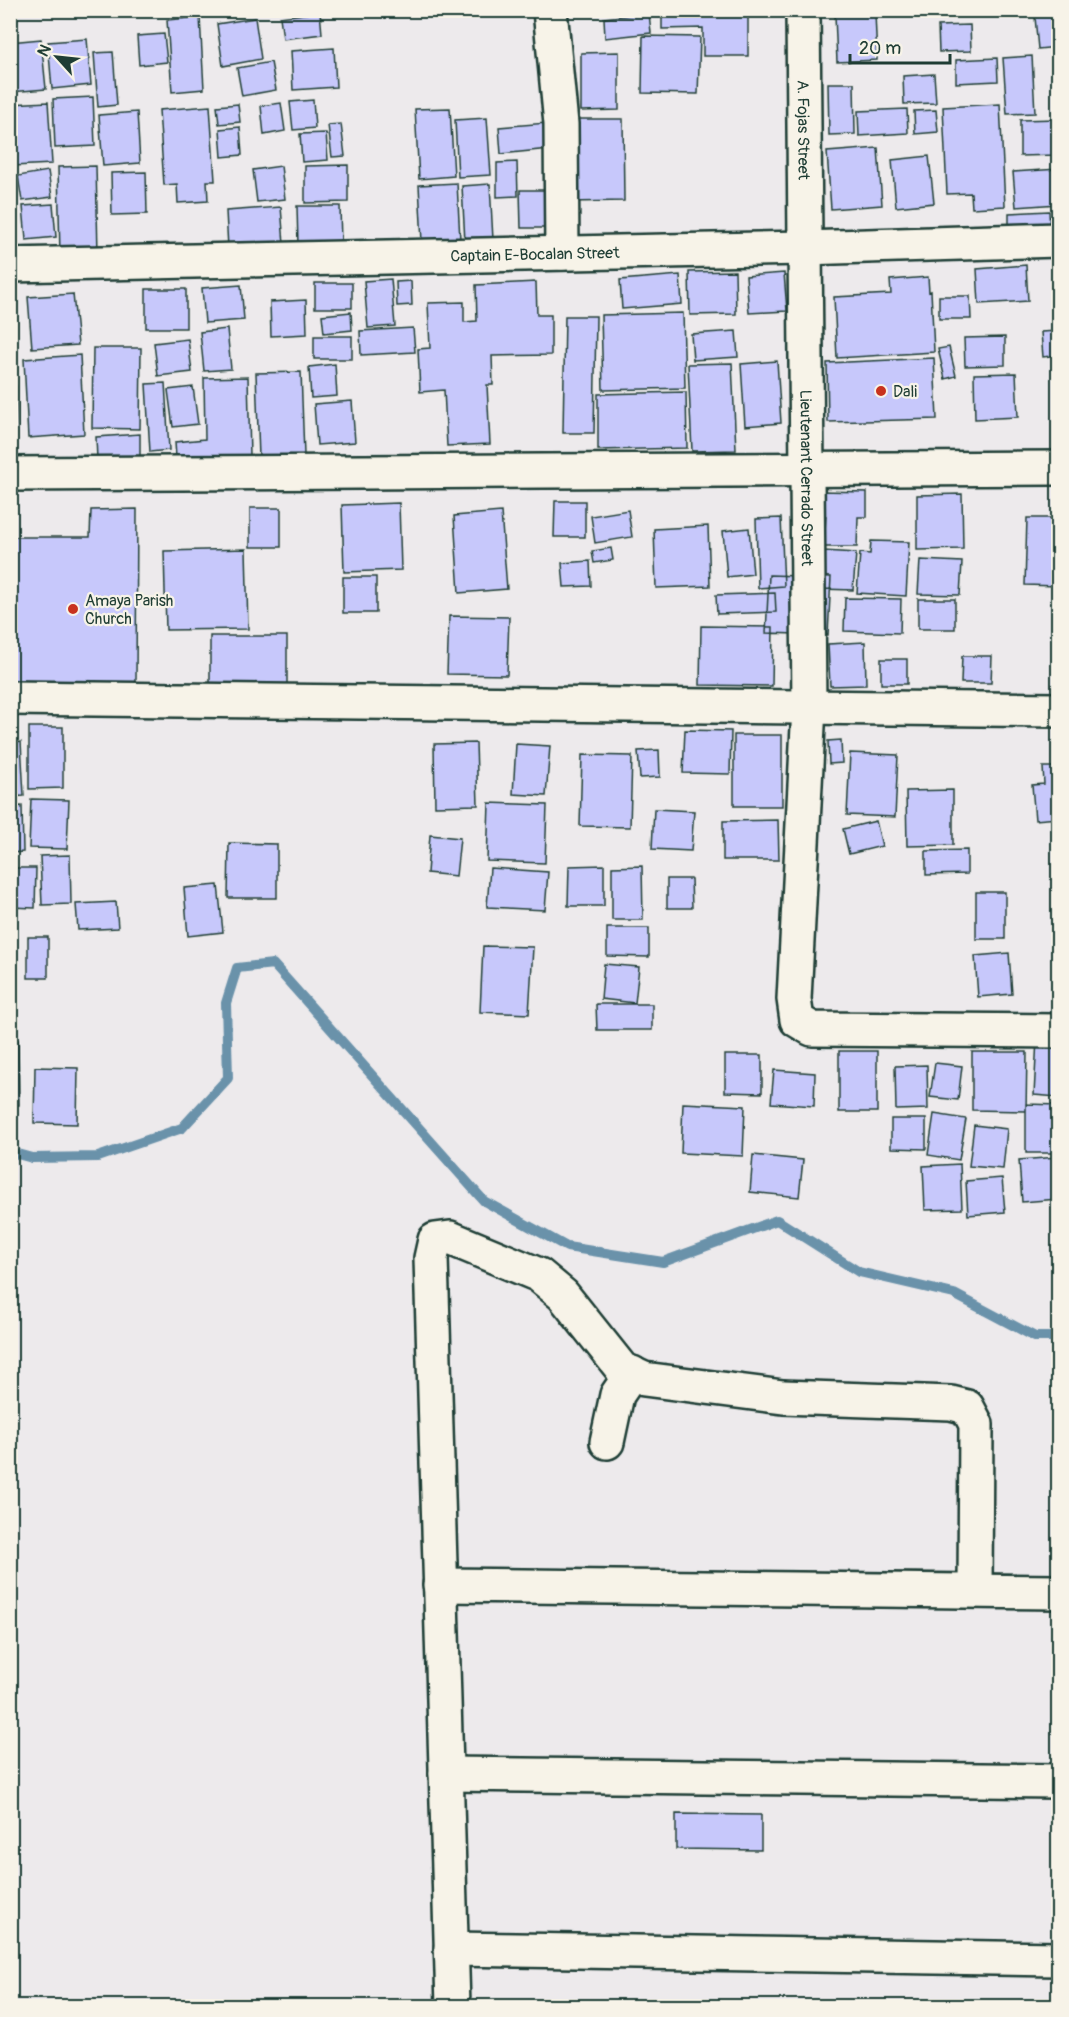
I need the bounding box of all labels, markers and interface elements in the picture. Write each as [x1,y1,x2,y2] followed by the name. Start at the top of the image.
[27,27,87,87] north arrow
[850,27,950,65] scale bar
[859,37,901,60] text: 20 m
[33,41,56,60] text: N
[793,80,813,181] street label: A. Fojas Street
[450,243,620,267] street label: Captain E-Bocalan Street
[893,382,917,402] place label: Dali
[874,384,888,398] marker: Dali
[795,390,817,567] street label: Lieutenant Cerrado Street
[85,591,173,629] place label: Amaya Parish Church
[66,602,80,616] marker: Amaya Parish Church

